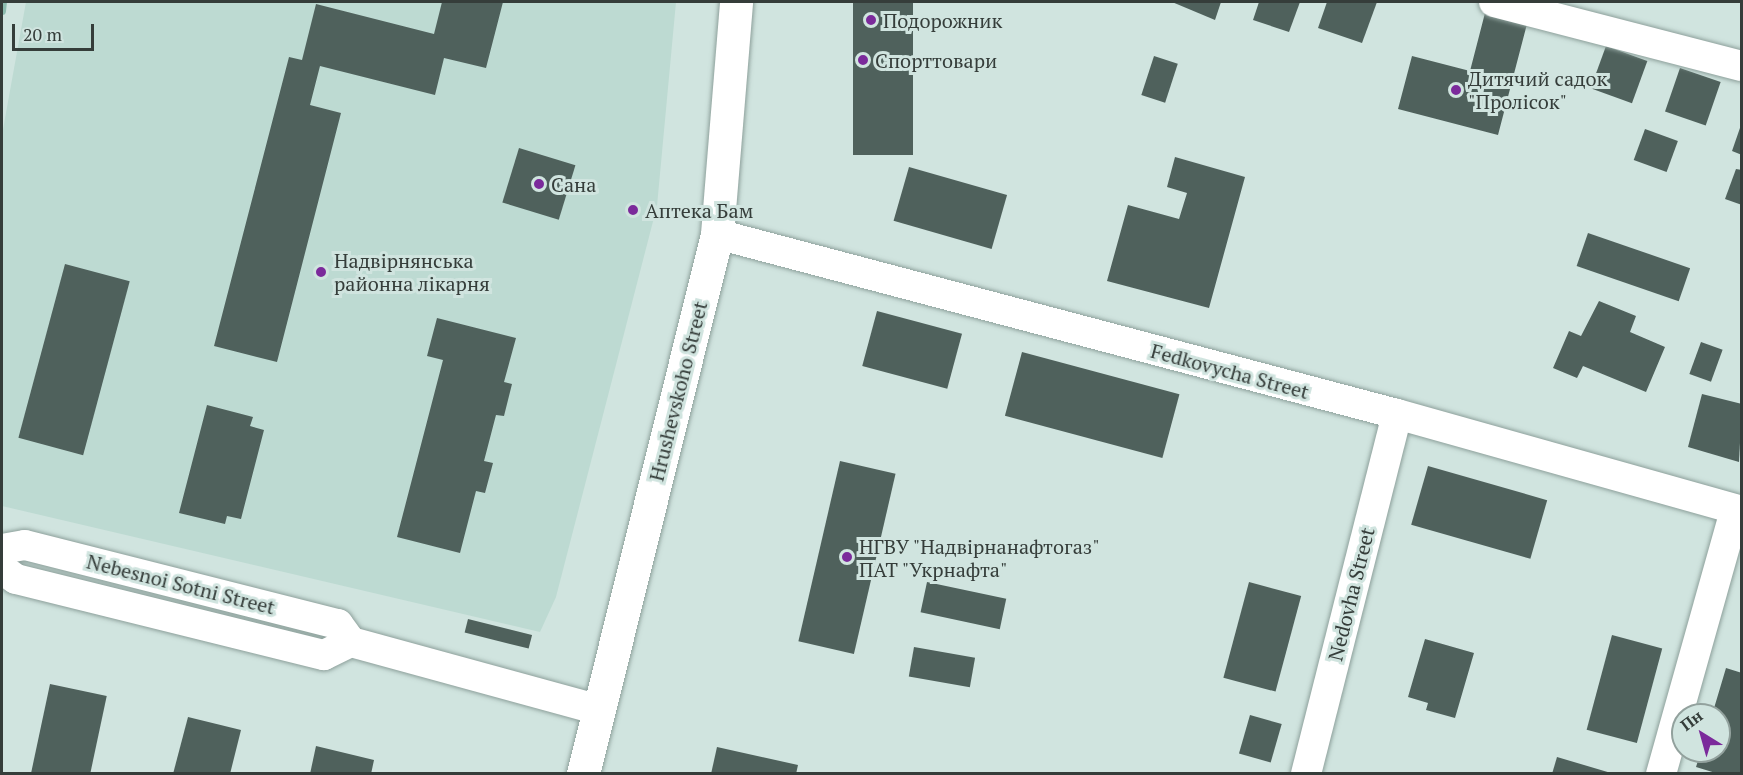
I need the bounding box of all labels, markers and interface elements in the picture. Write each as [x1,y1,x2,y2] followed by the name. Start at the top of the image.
[883,8,1002,32] place label: Подорожник
[15,12,98,50] scale bar
[864,13,878,27] marker: Подорожник
[23,22,62,46] text: 20 m
[875,48,997,72] place label: Спорттовари
[856,53,870,67] marker: Спорттовари
[1468,66,1607,113] place label: Дитячий садок "Пролісок"
[1449,83,1463,97] marker: Дитячий садок "Пролісок"
[551,172,596,196] place label: Сана
[532,177,546,191] marker: Сана
[645,198,753,222] place label: Аптека Бам
[626,203,640,217] marker: Аптека Бам
[334,248,490,295] place label: Надвірнянська районна лікарня
[312,263,330,281] marker: Надвірнянська районна лікарня
[644,298,712,484] street label: Hrushevskoho Street
[1148,338,1312,404] street label: Fedkovycha Street
[1323,525,1379,663] street label: Nedovha Street
[859,534,1101,581] place label: НГВУ "Надвірнанафтогаз" ПАТ "Укрнафта"
[84,549,278,619] street label: Nebesnoi Sotni Street
[840,550,854,564] marker: НГВУ "Надвірнанафтогаз" ПАТ "Укрнафта"
[1671,703,1731,763] north arrow
[1676,705,1707,736] text: Пн

